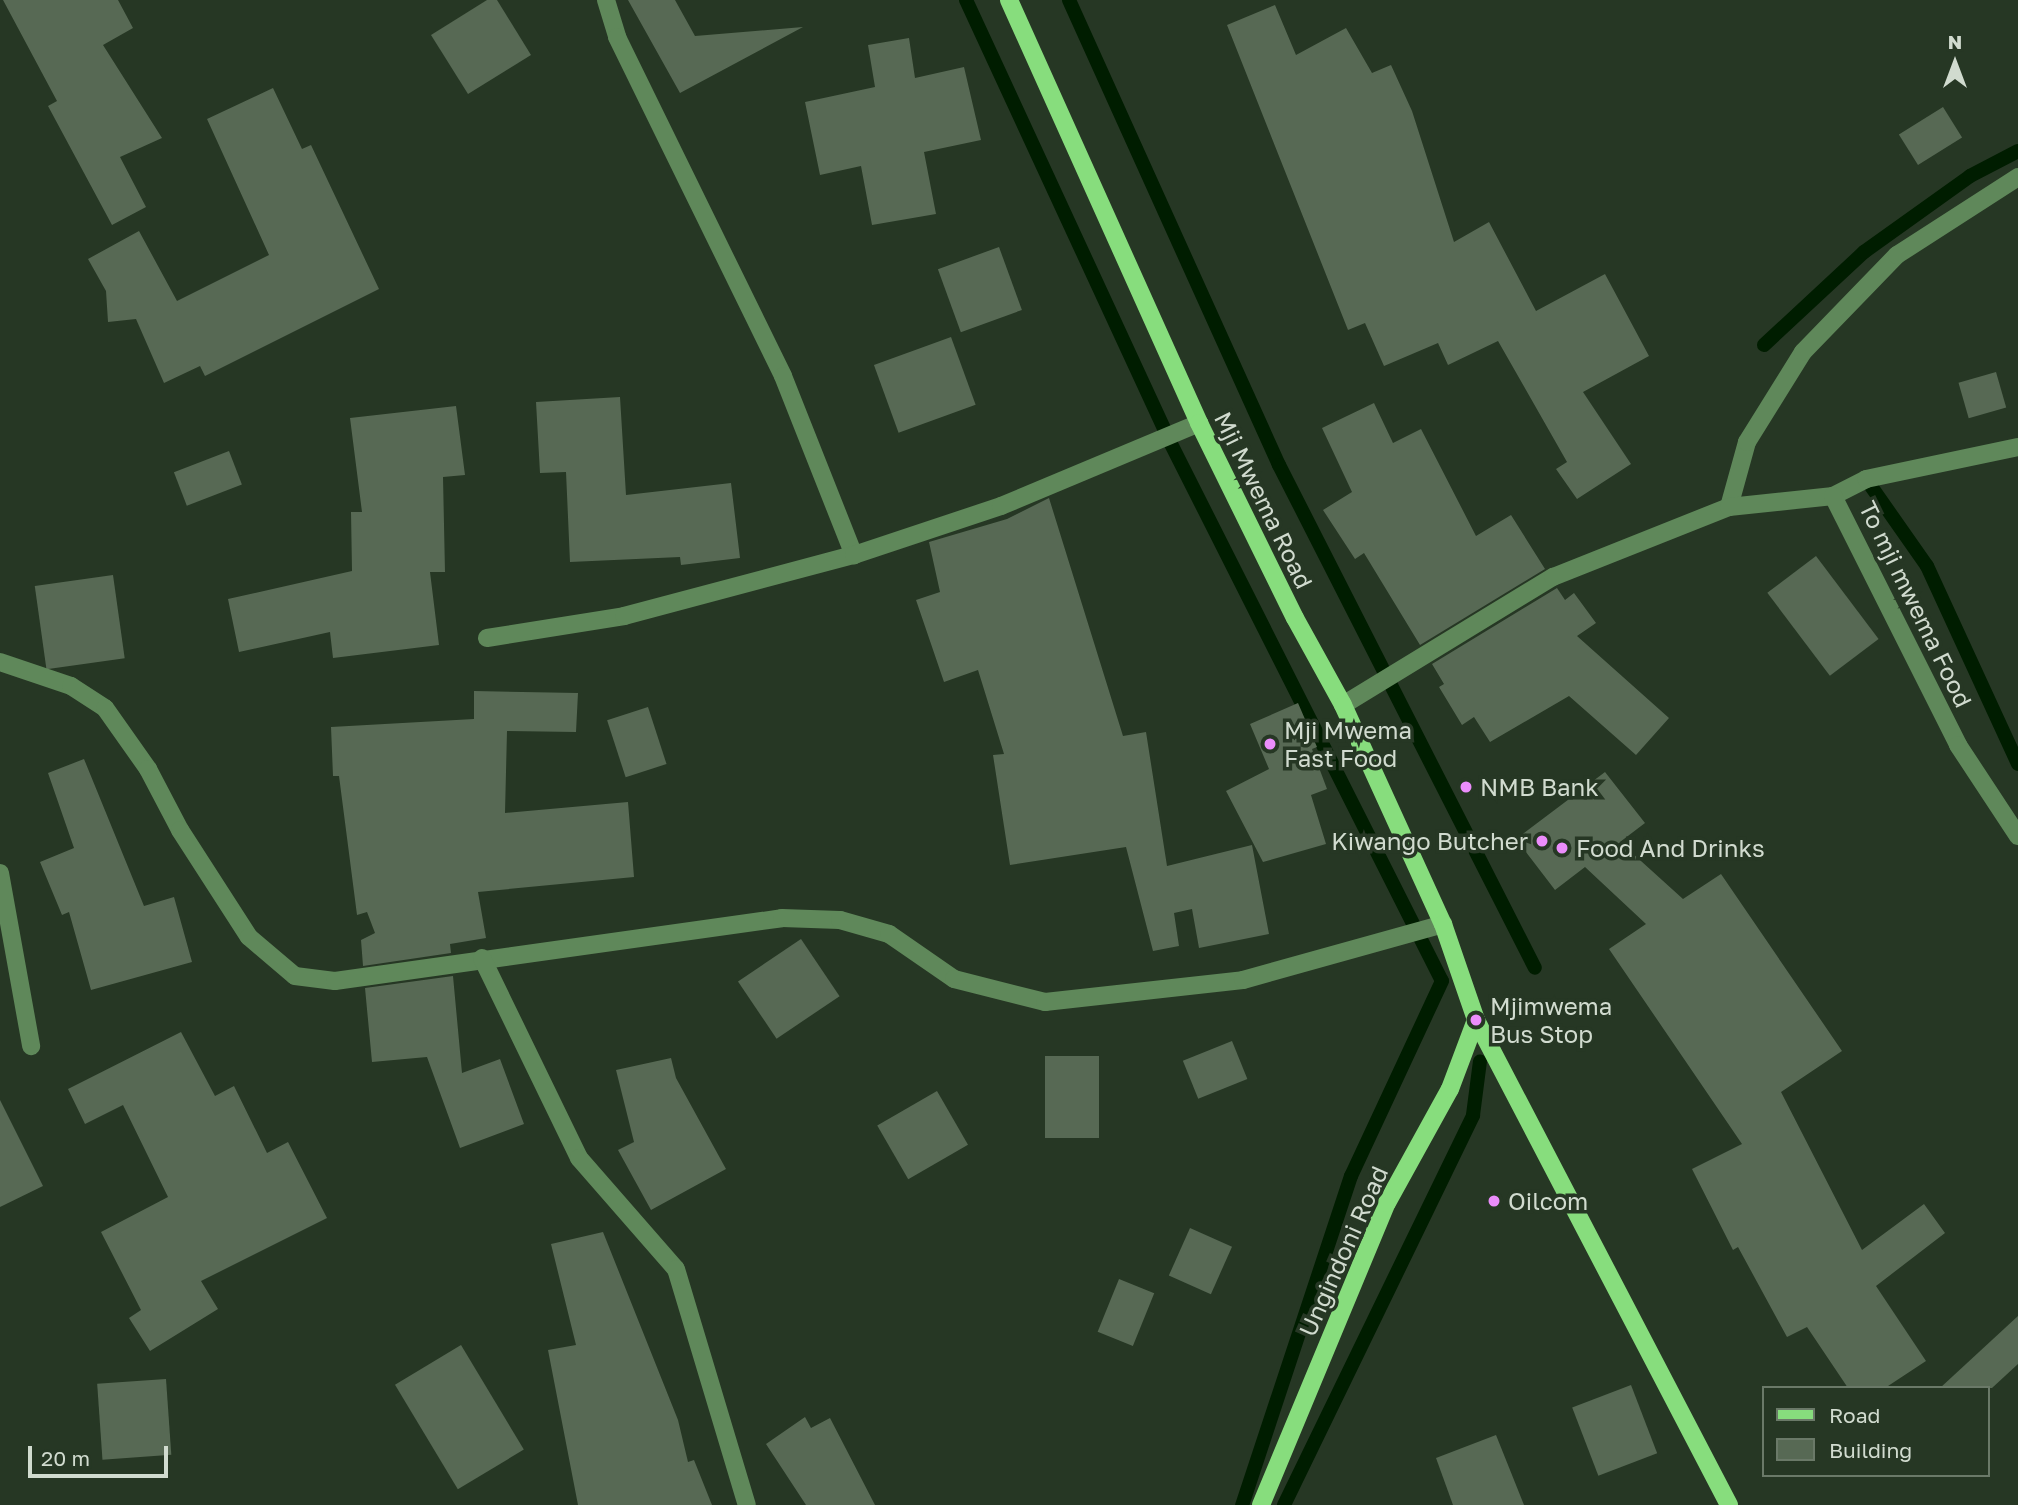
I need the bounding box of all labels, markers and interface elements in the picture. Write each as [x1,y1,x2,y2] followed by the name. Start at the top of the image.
[1920,28,1990,98] north arrow
[1948,30,1962,53] text: N
[1209,407,1319,593] street label: Mji Mwema Road
[1854,496,1978,712] street label: To mji mwema Food
[1284,716,1412,772] place label: Mji Mwema Fast Food
[1262,736,1278,752] marker: Mji Mwema Fast Food
[1480,773,1599,801] place label: NMB Bank
[1458,779,1474,795] marker: NMB Bank
[1331,827,1528,855] place label: Kiwango Butcher
[1534,833,1550,849] marker: Kiwango Butcher
[1576,834,1765,862] place label: Food And Drinks
[1554,840,1570,856] marker: Food And Drinks
[1490,992,1612,1048] place label: Mjimwema Bus Stop
[1468,1012,1484,1028] marker: Mjimwema Bus Stop
[1293,1161,1393,1341] street label: Ungindoni Road
[1508,1187,1588,1215] place label: Oilcom
[1486,1193,1502,1209] marker: Oilcom
[1762,1386,1990,1477] legend
[1829,1402,1880,1428] text: Road
[32,1432,172,1476] scale bar
[1829,1437,1912,1463] text: Building
[41,1445,90,1471] text: 20 m

